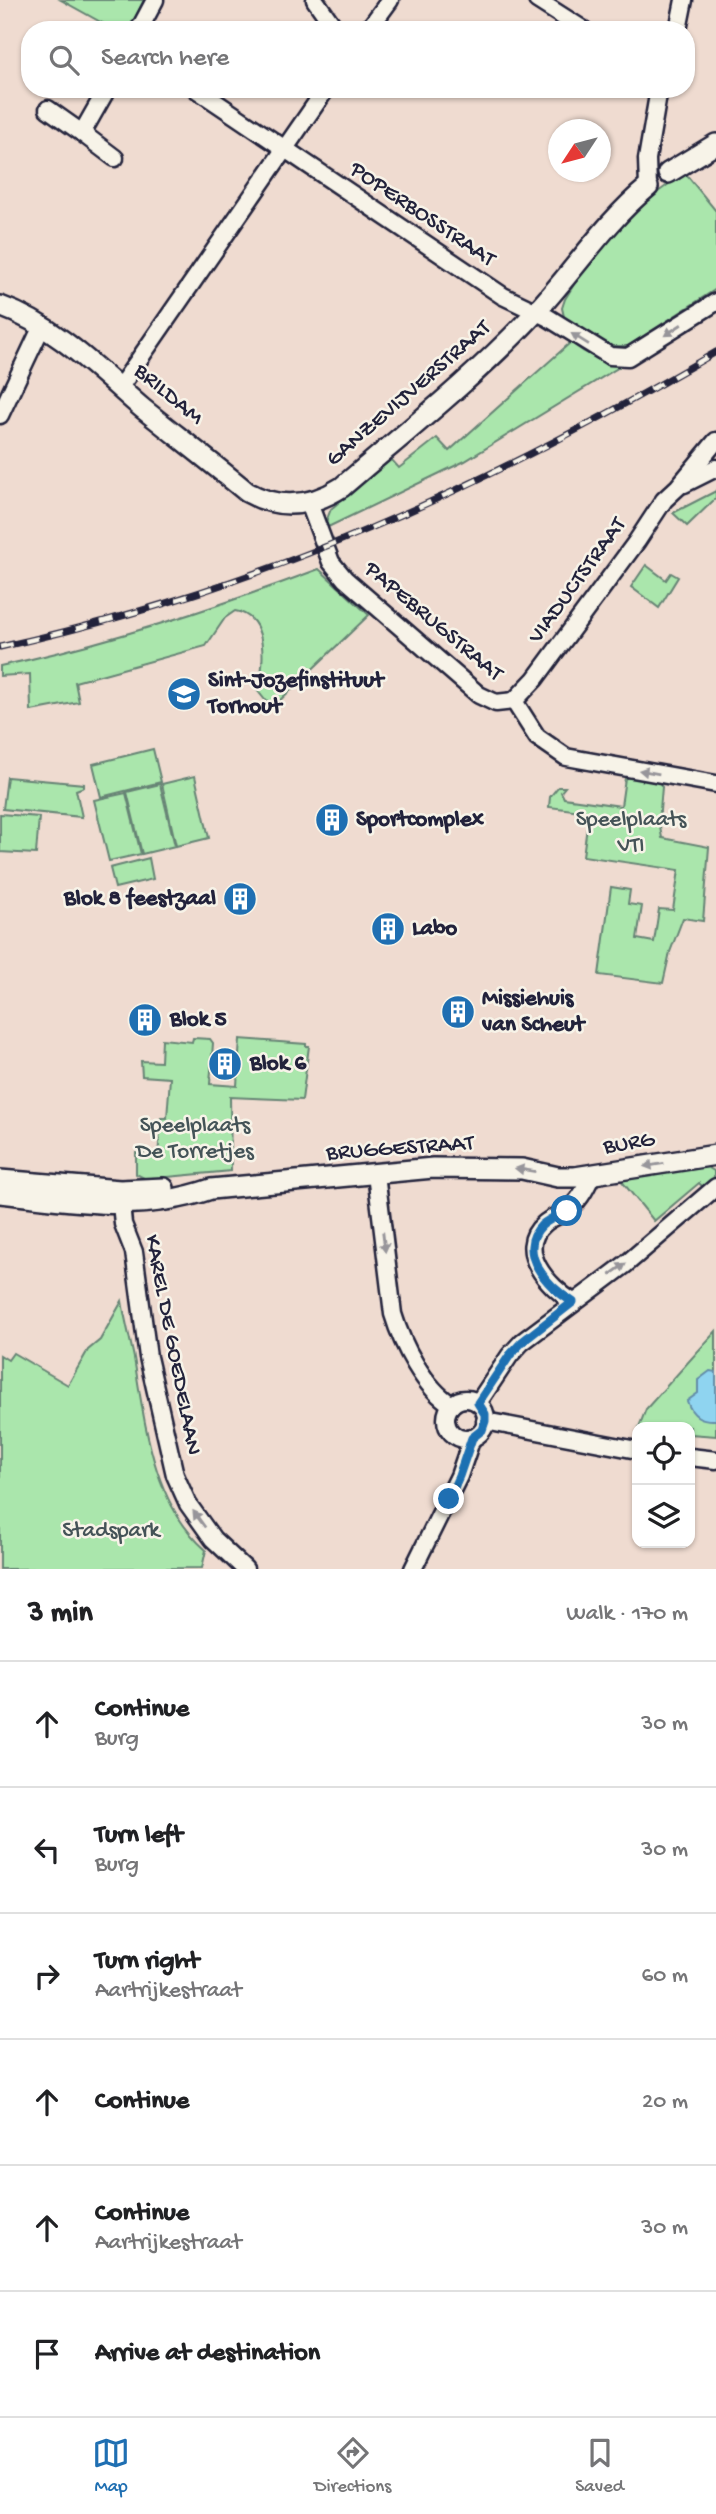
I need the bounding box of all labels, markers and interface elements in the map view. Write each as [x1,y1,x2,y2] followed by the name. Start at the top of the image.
[21,21,695,98] search box
[45,41,83,79] icon: search
[101,44,229,75] text: Search here
[548,119,611,182] north arrow
[343,156,501,274] street label: POPERBOSSTRAAT
[321,314,498,473] street label: GANZEVIJVERSTRAAT
[663,324,682,337] one-way arrow
[571,333,590,346] one-way arrow
[127,358,209,432] street label: BRILDAM
[523,512,633,650] street label: VIADUCTSTRAAT
[358,556,509,688] street label: PAPEBRUGSTRAAT
[206,668,386,721] place label: Sint-Jozefinstituut Torhout
[165,675,203,713] school or university icon: Sint-Jozefinstituut Torhout
[638,766,660,777] one-way arrow
[313,801,351,839] building icon: Sportcomplex
[356,807,485,834] place label: Sportcomplex
[576,807,687,860] park label: Speelplaats VTI
[221,880,259,918] building icon: Blok 8 feestzaal
[63,886,216,913] place label: Blok 8 feestzaal
[369,910,407,948] building icon: Labo
[412,916,457,943] place label: Labo
[481,986,587,1039] place label: Missiehuis van Scheut
[439,993,477,1031] building icon: Missiehuis van Scheut
[126,1001,164,1039] building icon: Blok 5
[169,1007,227,1034] place label: Blok 5
[206,1045,244,1083] building icon: Blok 6
[249,1051,307,1078] place label: Blok 6
[134,1113,254,1166] park label: Speelplaats De Torretjes
[600,1126,658,1162] street label: BURG
[324,1130,476,1168] street label: BRUGGESTRAAT
[643,1160,665,1171] one-way arrow
[514,1164,536,1175] one-way arrow
[551,1195,582,1226] route start
[379,1231,390,1253] one-way arrow
[137,1233,207,1457] street label: KAREL DE GOEDELAAN
[609,1263,628,1276] one-way arrow
[632,1422,695,1548] map controls
[632,1422,695,1485] button: locate
[433,1483,464,1514] route end
[632,1485,695,1548] button: layers
[192,1510,206,1528] one-way arrow
[62,1518,162,1545] park label: Stadspark
[28,1597,93,1632] text: 3 min
[566,1601,688,1628] text: Walk · 170 m
[95,1695,189,1726] text: Continue
[28,1705,66,1743] icon: ahead
[641,1711,688,1738] text: 30 m
[95,1726,139,1753] text: Burg
[95,1821,183,1852] text: Turn left
[28,1831,66,1869] icon: left
[641,1837,688,1864] text: 30 m
[95,1852,139,1879] text: Burg
[95,1947,199,1978] text: Turn right
[28,1957,66,1995] icon: right
[642,1963,688,1990] text: 60 m
[95,1978,242,2005] text: Aartrijkestraat
[28,2083,66,2121] icon: ahead
[95,2087,189,2118] text: Continue
[642,2089,688,2116] text: 20 m
[95,2199,189,2230] text: Continue
[28,2209,66,2247] icon: ahead
[641,2215,688,2242] text: 30 m
[95,2230,242,2257] text: Aartrijkestraat
[28,2335,66,2373] icon: arrive
[95,2339,320,2370] text: Arrive at destination
[92,2434,130,2499] tab: Map
[314,2434,391,2499] tab: Directions
[575,2434,624,2499] tab: Saved

